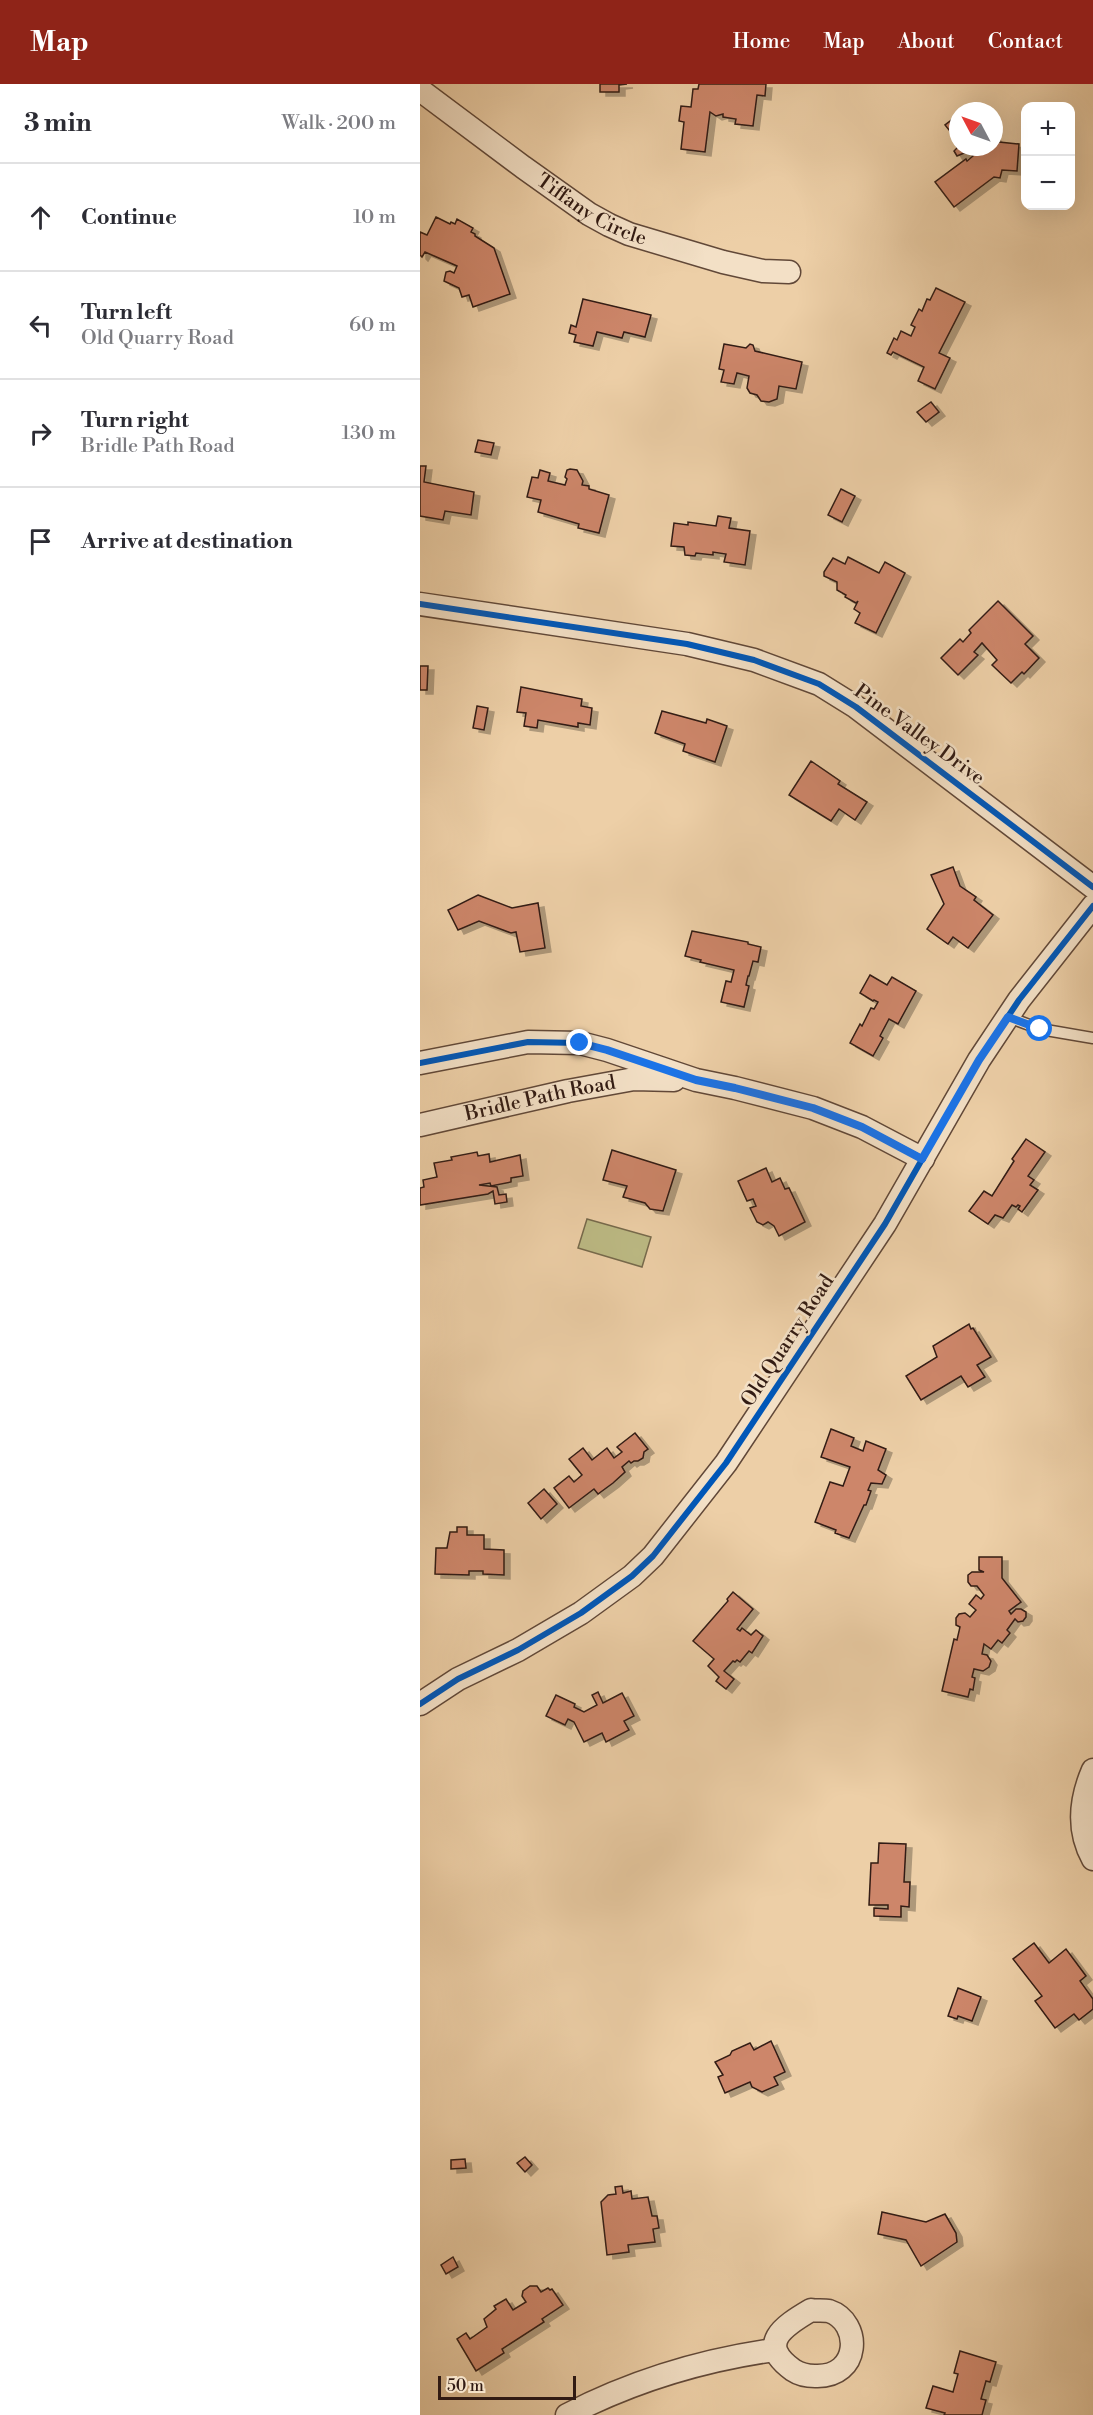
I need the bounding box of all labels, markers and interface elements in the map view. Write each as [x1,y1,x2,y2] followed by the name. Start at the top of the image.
[30,25,89,60] text: Map
[733,29,790,55] text: Home
[823,29,865,55] text: Map
[898,29,955,55] text: About
[988,29,1063,55] text: Contact
[949,102,1003,156] north arrow
[1021,102,1075,210] map controls
[1021,102,1075,156] button: +
[24,107,92,139] text: 3 min
[282,111,396,136] text: Walk · 200 m
[1021,156,1075,210] button: −
[532,168,649,251] street label: Tiffany Circle
[24,201,57,234] icon: ahead
[81,204,177,231] text: Continue
[353,205,396,230] text: 10 m
[81,299,172,326] text: Turn left
[24,309,57,342] icon: left
[349,313,396,338] text: 60 m
[81,326,234,351] text: Old Quarry Road
[81,407,189,434] text: Turn right
[24,417,57,450] icon: right
[341,421,396,446] text: 130 m
[81,434,235,459] text: Bridle Path Road
[24,525,57,558] icon: arrive
[81,528,293,555] text: Arrive at destination
[849,679,989,791] street label: Pine Valley Drive
[1026,1015,1052,1041] route start
[566,1029,592,1055] route end
[461,1070,618,1127] street label: Bridle Path Road
[736,1270,840,1412] street label: Old Quarry Road
[438,2373,576,2400] scale bar
[447,2376,484,2396] text: 50 m

